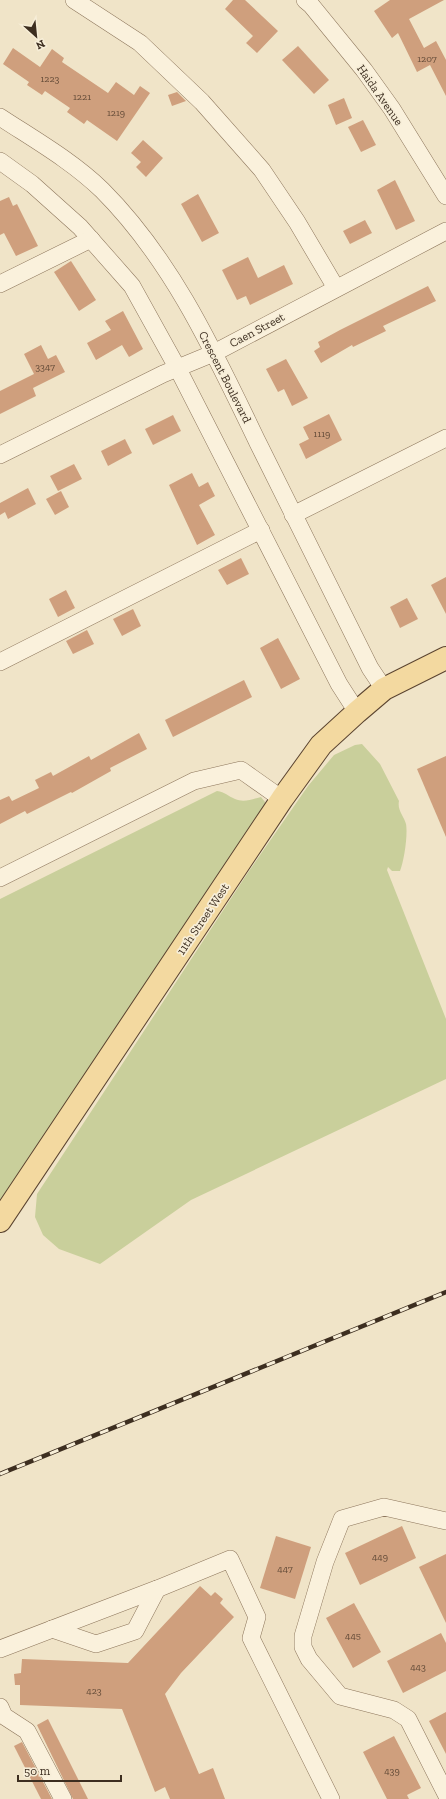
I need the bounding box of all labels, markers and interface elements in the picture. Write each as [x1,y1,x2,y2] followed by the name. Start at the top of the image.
[16,16,56,56] north arrow
[33,37,47,52] text: N
[417,53,437,65] house number: 1207
[354,62,406,128] street label: Haida Avenue
[40,73,60,85] house number: 1223
[73,91,91,103] house number: 1221
[107,107,125,119] house number: 1219
[227,309,287,350] street label: Caen Street
[196,329,254,426] street label: Crescent Boulevard
[35,361,55,373] house number: 3347
[314,428,330,440] house number: 1119
[174,880,232,957] street label: 11th Street West
[372,1551,388,1563] house number: 449
[277,1563,293,1575] house number: 447
[345,1630,361,1642] house number: 445
[410,1661,426,1673] house number: 443
[86,1685,102,1697] house number: 423
[18,1757,121,1783] scale bar
[24,1764,51,1778] text: 50 m
[384,1765,400,1777] house number: 439

